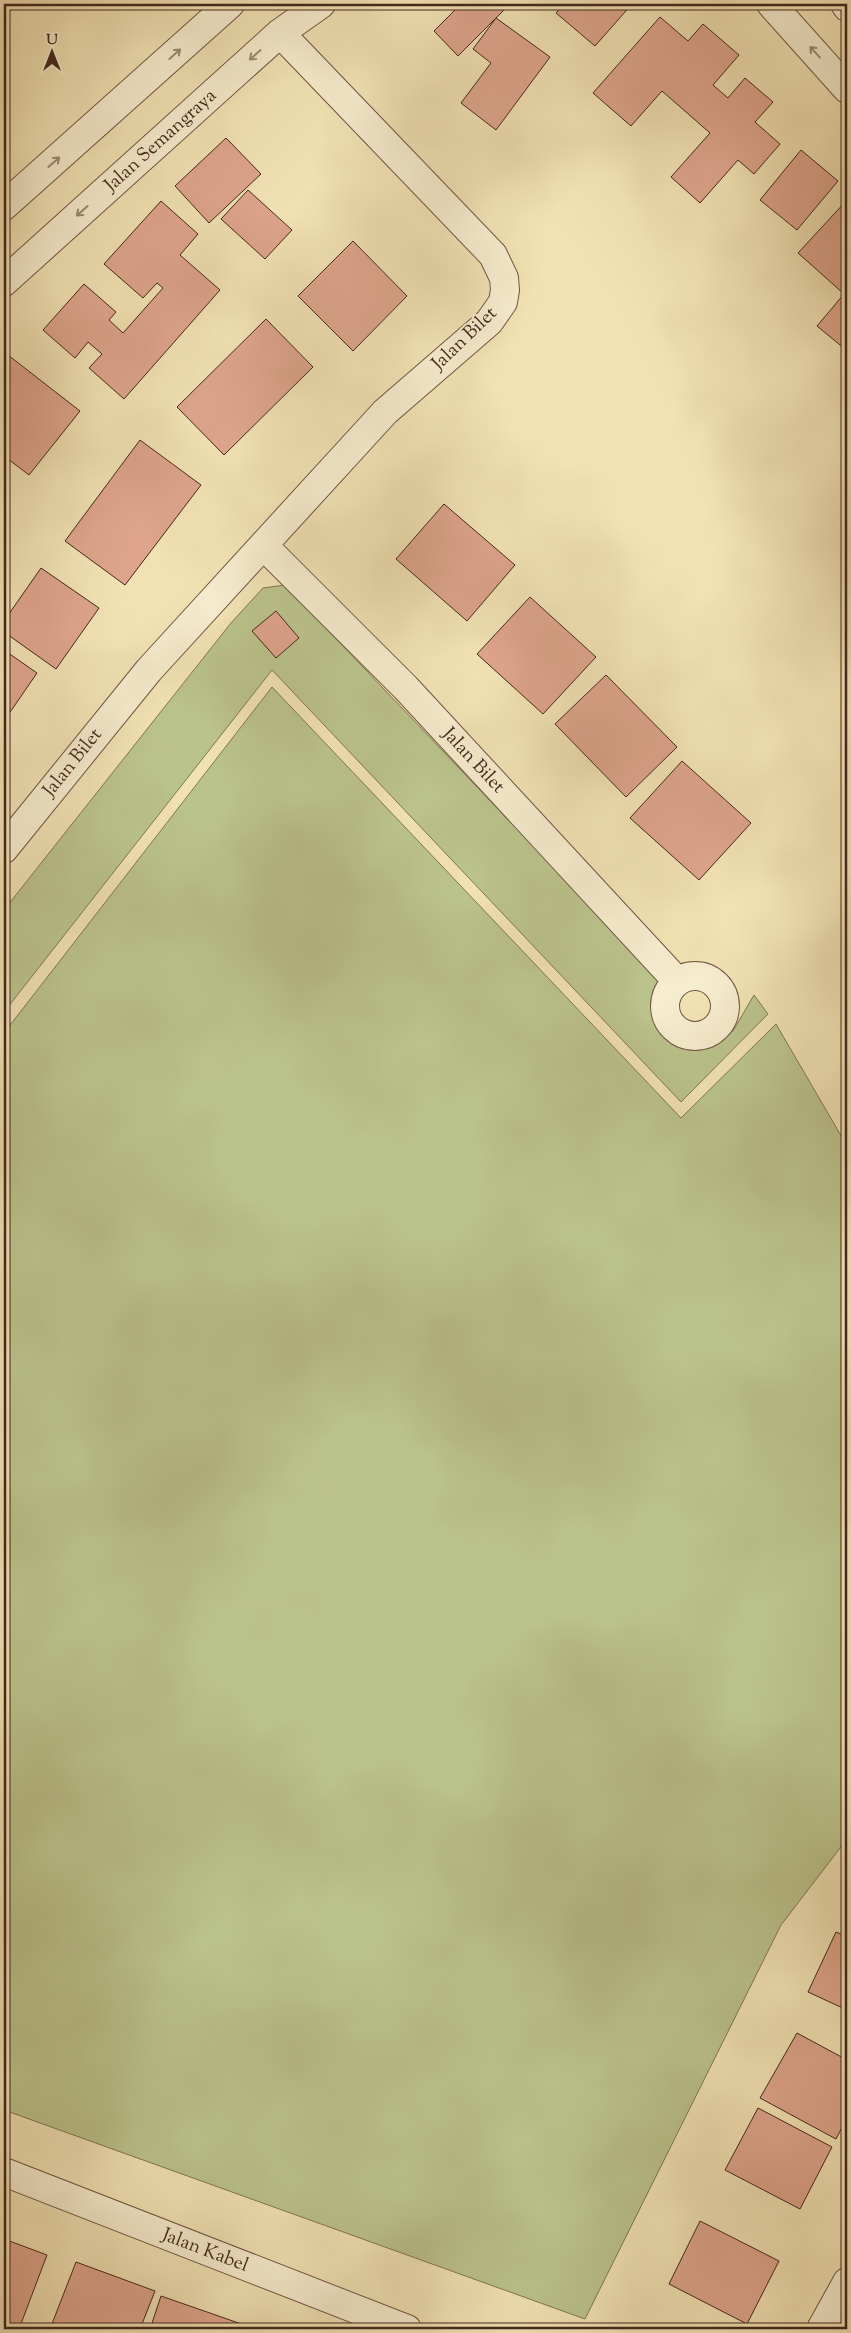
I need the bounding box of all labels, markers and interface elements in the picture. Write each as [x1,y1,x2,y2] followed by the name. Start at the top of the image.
[28,28,78,78] north arrow
[46,31,58,51] text: U
[809,46,821,59] one-way arrow
[169,48,181,60] one-way arrow
[249,50,262,61] one-way arrow
[98,83,223,199] street label: Jalan Semangraya
[47,156,60,168] one-way arrow
[76,205,89,217] one-way arrow
[426,301,504,378] street label: Jalan Bilet
[435,721,511,800] street label: Jalan Bilet
[36,723,109,804] street label: Jalan Bilet
[157,2222,252,2280] street label: Jalan Kabel

